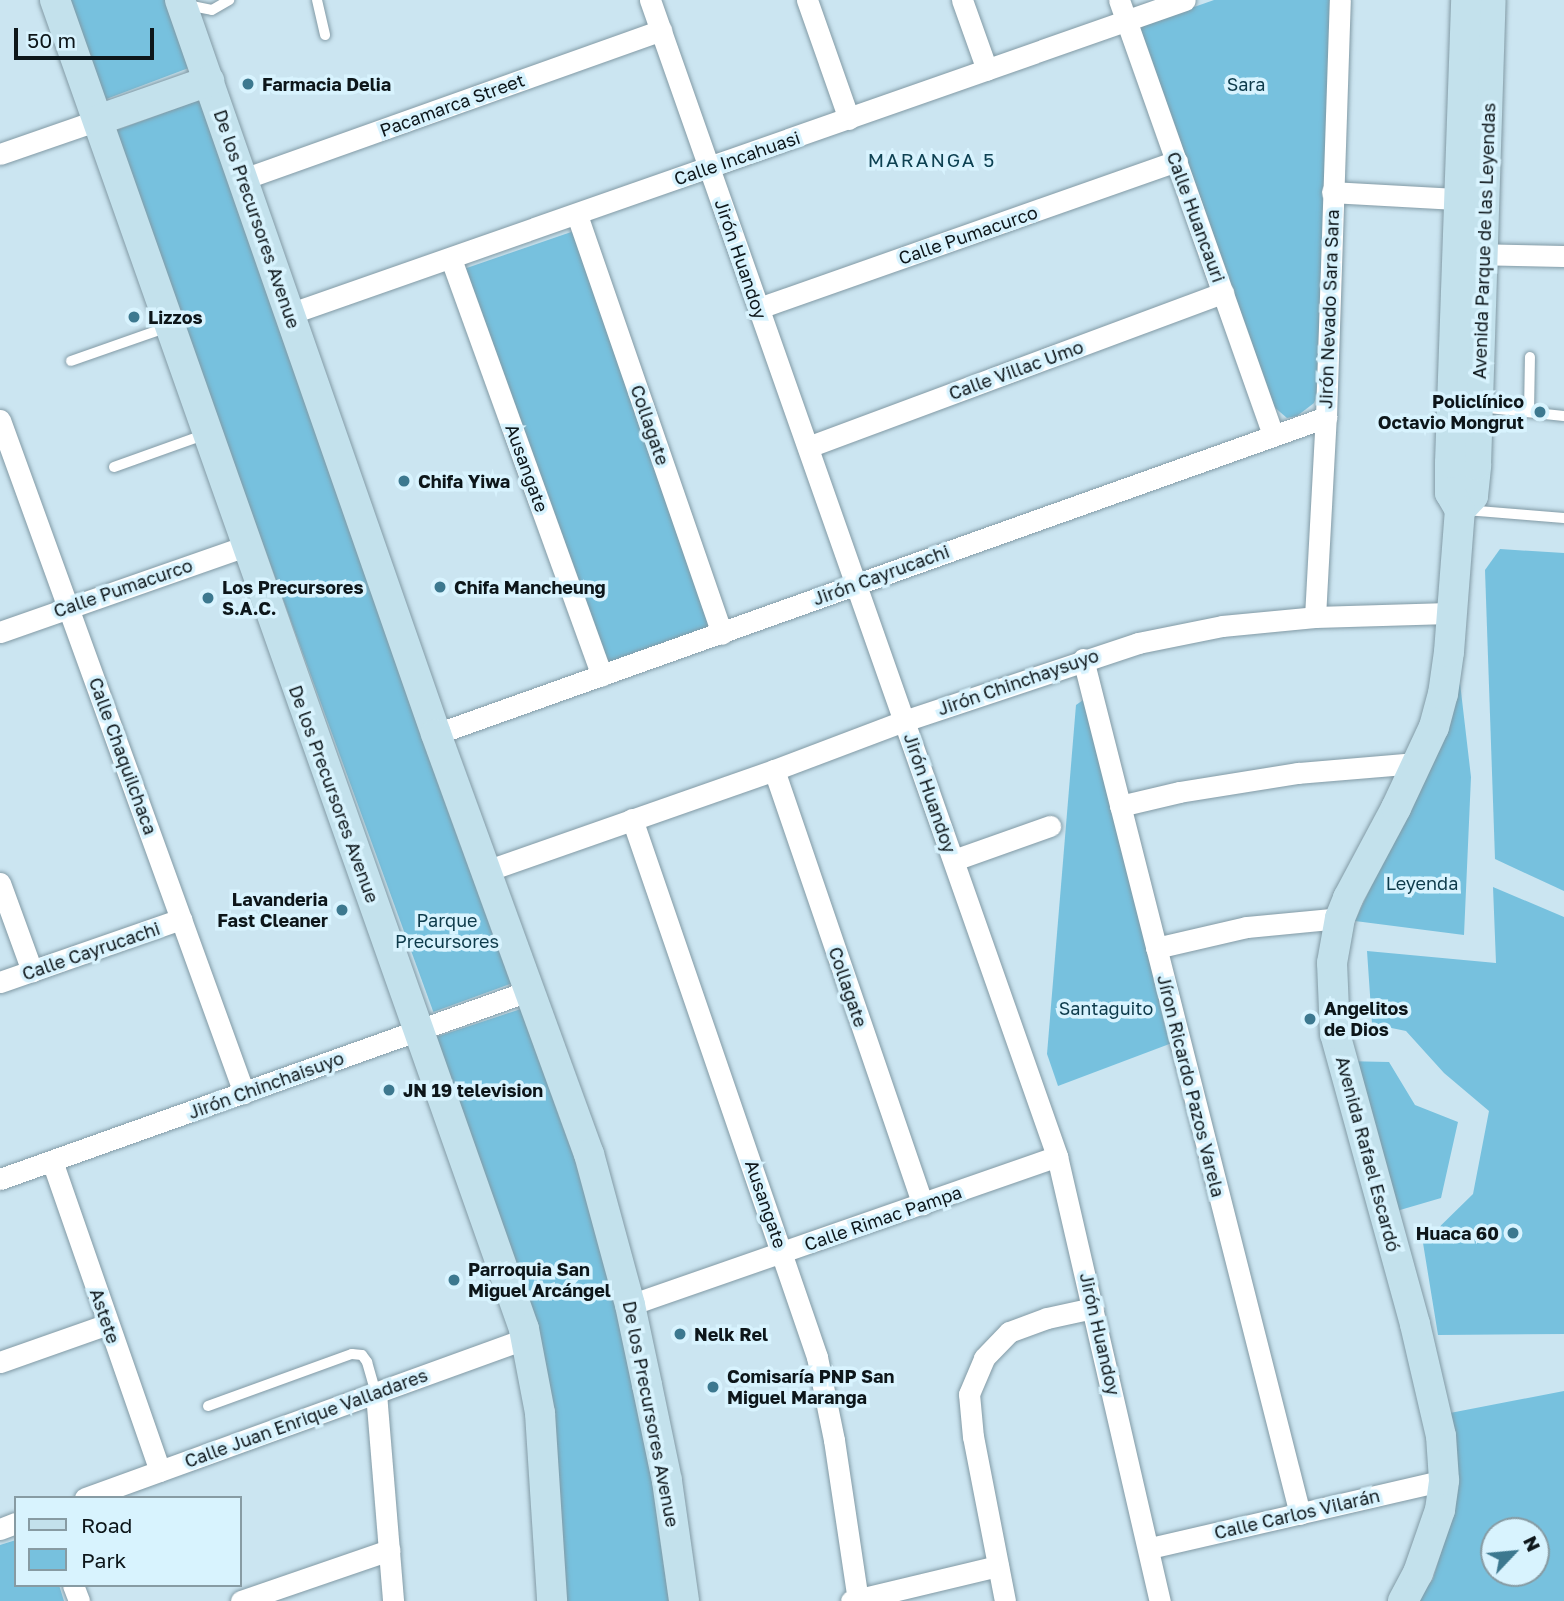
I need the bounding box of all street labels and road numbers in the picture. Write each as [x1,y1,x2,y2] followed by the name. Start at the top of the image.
[377,69,527,141] street label: Pacamarca Street
[1468,102,1500,380] street label: Avenida Parque de las Leyendas
[209,107,305,331] street label: De los Precursores Avenue
[671,126,803,190] street label: Calle Incahuasi
[1162,149,1230,285] street label: Calle Huancauri
[710,196,772,322] street label: Jirón Huandoy
[896,201,1040,269] street label: Calle Pumacurco
[1315,209,1343,409] street label: Jirón Nevado Sara Sara
[946,336,1086,404] street label: Calle Villac Umo
[626,382,674,468] street label: Collagate
[501,421,553,515] street label: Ausangate
[810,540,952,610] street label: Jirón Cayrucachi
[51,554,195,622] street label: Calle Pumacurco
[935,644,1101,720] street label: Jirón Chinchaysuyo
[85,675,161,837] street label: Calle Chaquilchaca
[285,682,383,906] street label: De los Precursores Avenue
[899,730,961,856] street label: Jirón Huandoy
[19,917,163,985] street label: Calle Cayrucachi
[824,944,872,1030] street label: Collagate
[1153,973,1229,1199] street label: Jíron Ricardo Pazos Varela
[185,1047,347,1123] street label: Jirón Chinchaisuyo
[1332,1054,1404,1254] street label: Avenida Rafael Escardó
[741,1157,791,1251] street label: Ausangate
[801,1181,965,1255] street label: Calle Rimac Pampa
[1075,1270,1125,1398] street label: Jirón Huandoy
[86,1286,124,1346] street label: Astete
[618,1299,684,1529] street label: De los Precursores Avenue
[182,1364,430,1472] street label: Calle Juan Enrique Valladares
[1212,1484,1382,1544] street label: Calle Carlos Vilarán

